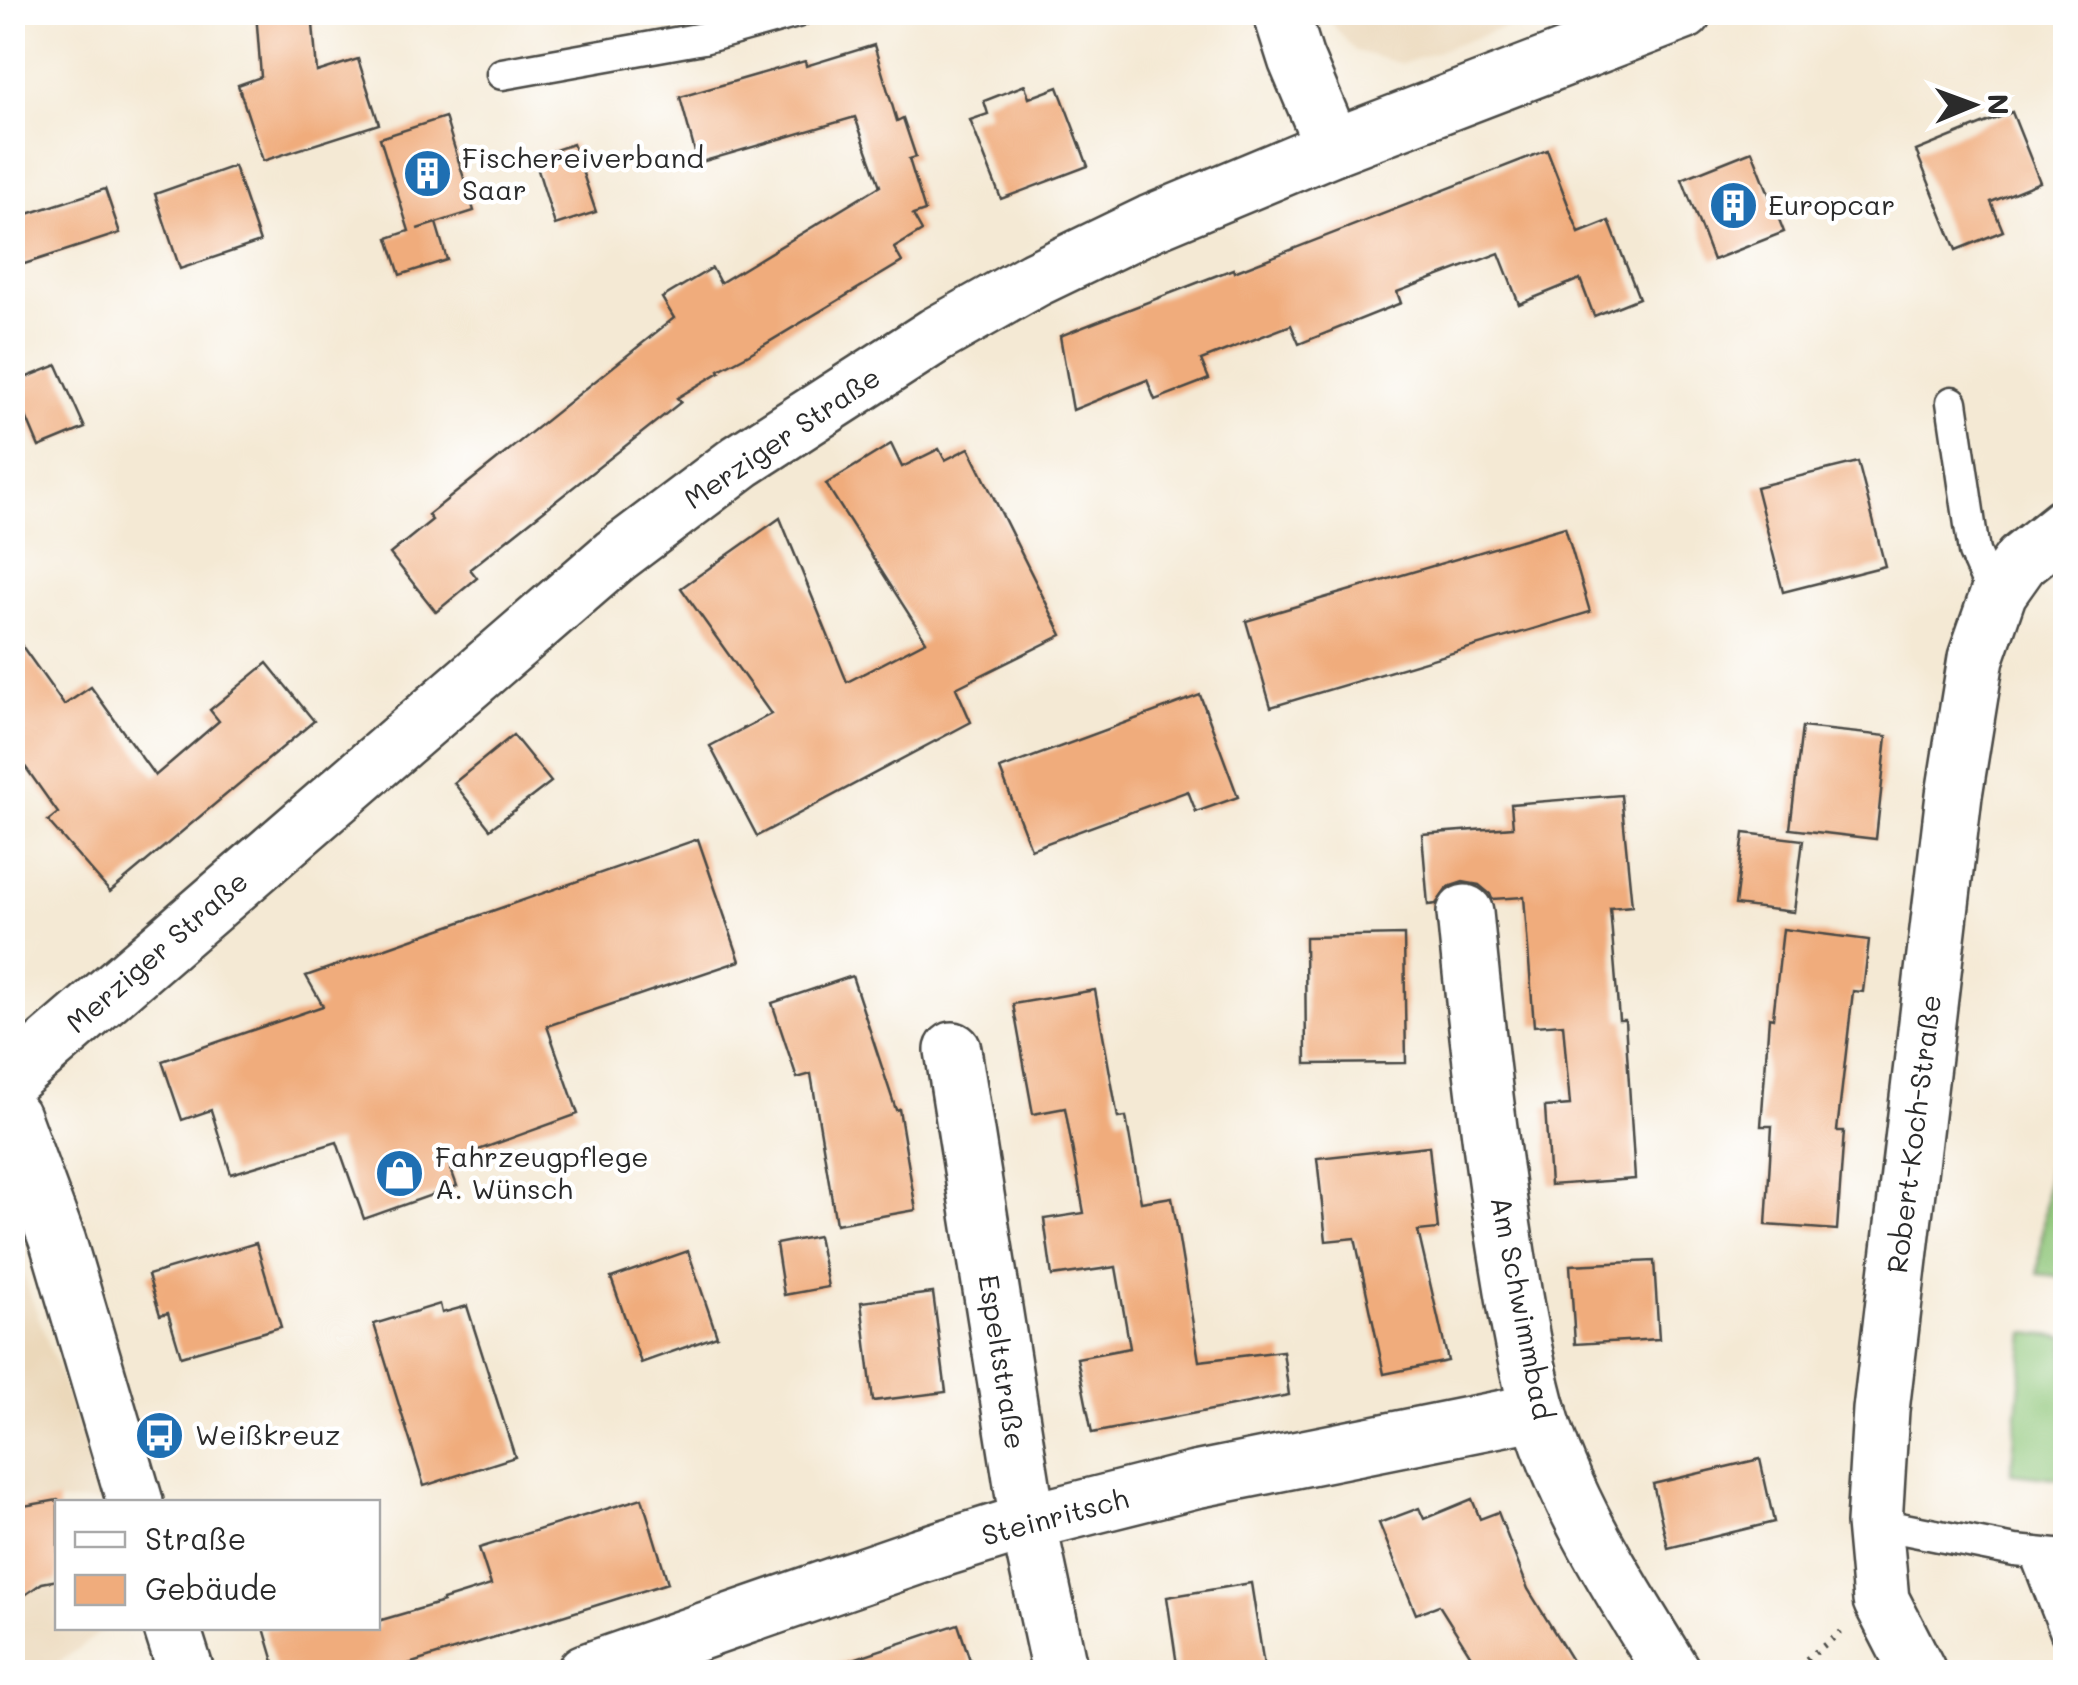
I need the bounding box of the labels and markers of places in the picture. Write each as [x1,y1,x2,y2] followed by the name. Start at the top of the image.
[462,139,704,207] place label: Fischereiverband Saar
[401,148,453,200] building icon: Fischereiverband Saar
[1707,179,1759,231] building icon: Europcar
[1768,186,1895,222] place label: Europcar
[435,1138,649,1206] place label: Fahrzeugpflege A. Wünsch
[374,1147,426,1199] shop icon: Fahrzeugpflege A. Wünsch
[134,1409,186,1461] bus stop icon: Weißkreuz
[195,1416,340,1452] place label: Weißkreuz

